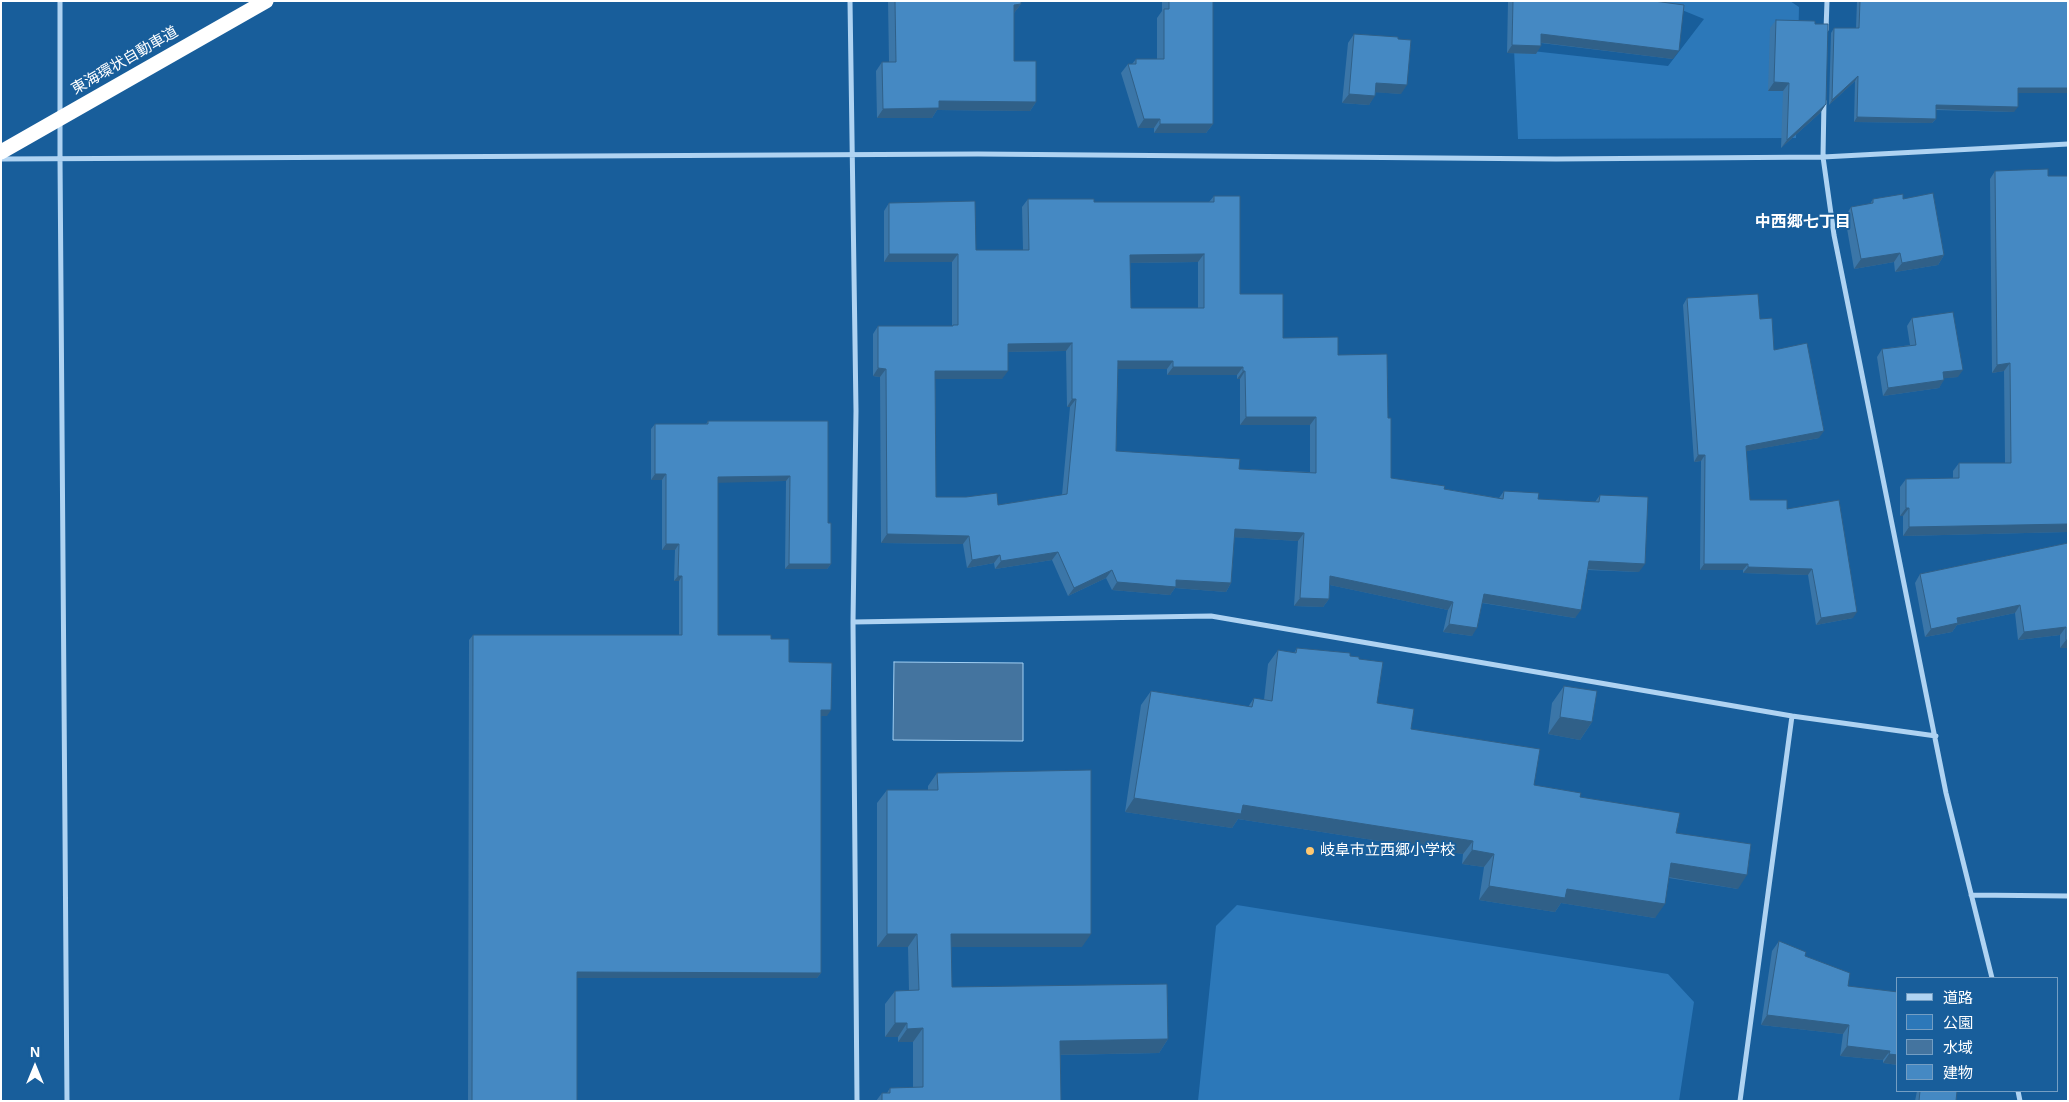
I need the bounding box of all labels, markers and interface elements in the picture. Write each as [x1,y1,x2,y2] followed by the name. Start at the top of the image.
[69,23,181,99] street label: 東海環状自動車道
[1755,213,1851,233] district label: 中西郷七丁目
[1320,842,1455,860] place label: 岐阜市立西郷小学校
[1304,845,1316,857] marker: 岐阜市立西郷小学校
[1896,977,2059,1092] legend
[1943,989,1973,1006] text: 道路
[1943,1014,1973,1031] text: 公園
[1943,1039,1973,1056] text: 水域
[10,1042,60,1092] north arrow
[30,1044,40,1060] text: N
[1943,1064,1973,1081] text: 建物

